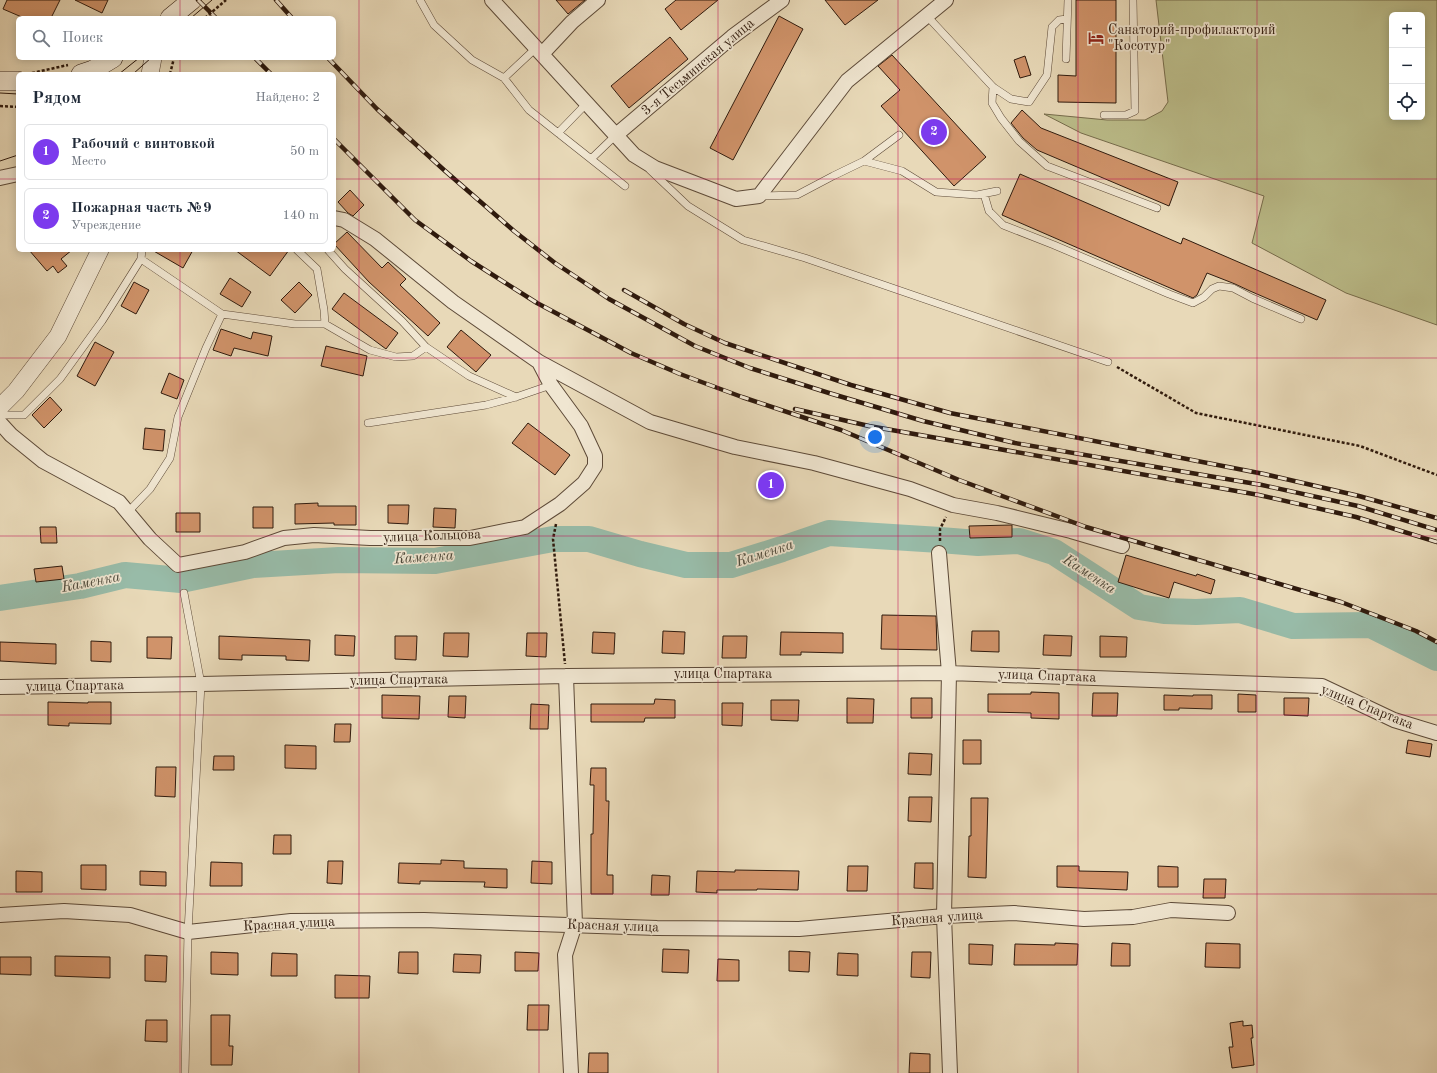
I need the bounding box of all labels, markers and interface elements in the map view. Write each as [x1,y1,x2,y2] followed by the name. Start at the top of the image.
[1389,12,1425,120] map controls
[1389,12,1425,48] button: +
[16,16,336,60] search box
[639,16,757,118] street label: 3-я Тесьминская улица
[1108,23,1276,53] place label: Санаторий-профилакторий "Косотур"
[30,27,52,49] icon: search
[1087,29,1105,47] hotel icon: Санаторий-профилакторий "Косотур"
[62,31,103,46] text: Поиск
[1389,48,1425,84] button: −
[1389,84,1425,120] button: locate
[32,90,81,107] text: Рядом
[256,91,320,104] text: Найдено: 2
[921,117,947,147] pin: 2
[71,137,215,152] text: Рабочий с винтовкой
[42,145,50,158] text: 1
[290,145,319,158] text: 50 m
[71,155,106,168] text: Место
[71,201,212,216] text: Пожарная часть №9
[42,209,50,222] text: 2
[282,209,319,222] text: 140 m
[71,219,141,232] text: Учреждение
[865,427,885,447] your location
[758,470,784,500] pin: 1
[383,527,481,545] street label: улица Кольцова
[733,538,796,571] water label: Каменка
[393,548,454,568] water label: Каменка
[1059,552,1118,598] water label: Каменка
[59,570,122,596] water label: Каменка
[674,667,772,681] street label: улица Спартака
[998,667,1097,685] street label: улица Спартака
[350,672,448,688] street label: улица Спартака
[26,678,124,694] street label: улица Спартака
[1319,682,1415,732] street label: улица Спартака
[891,908,983,928] street label: Красная улица
[243,915,335,933] street label: Красная улица
[567,917,659,935] street label: Красная улица

